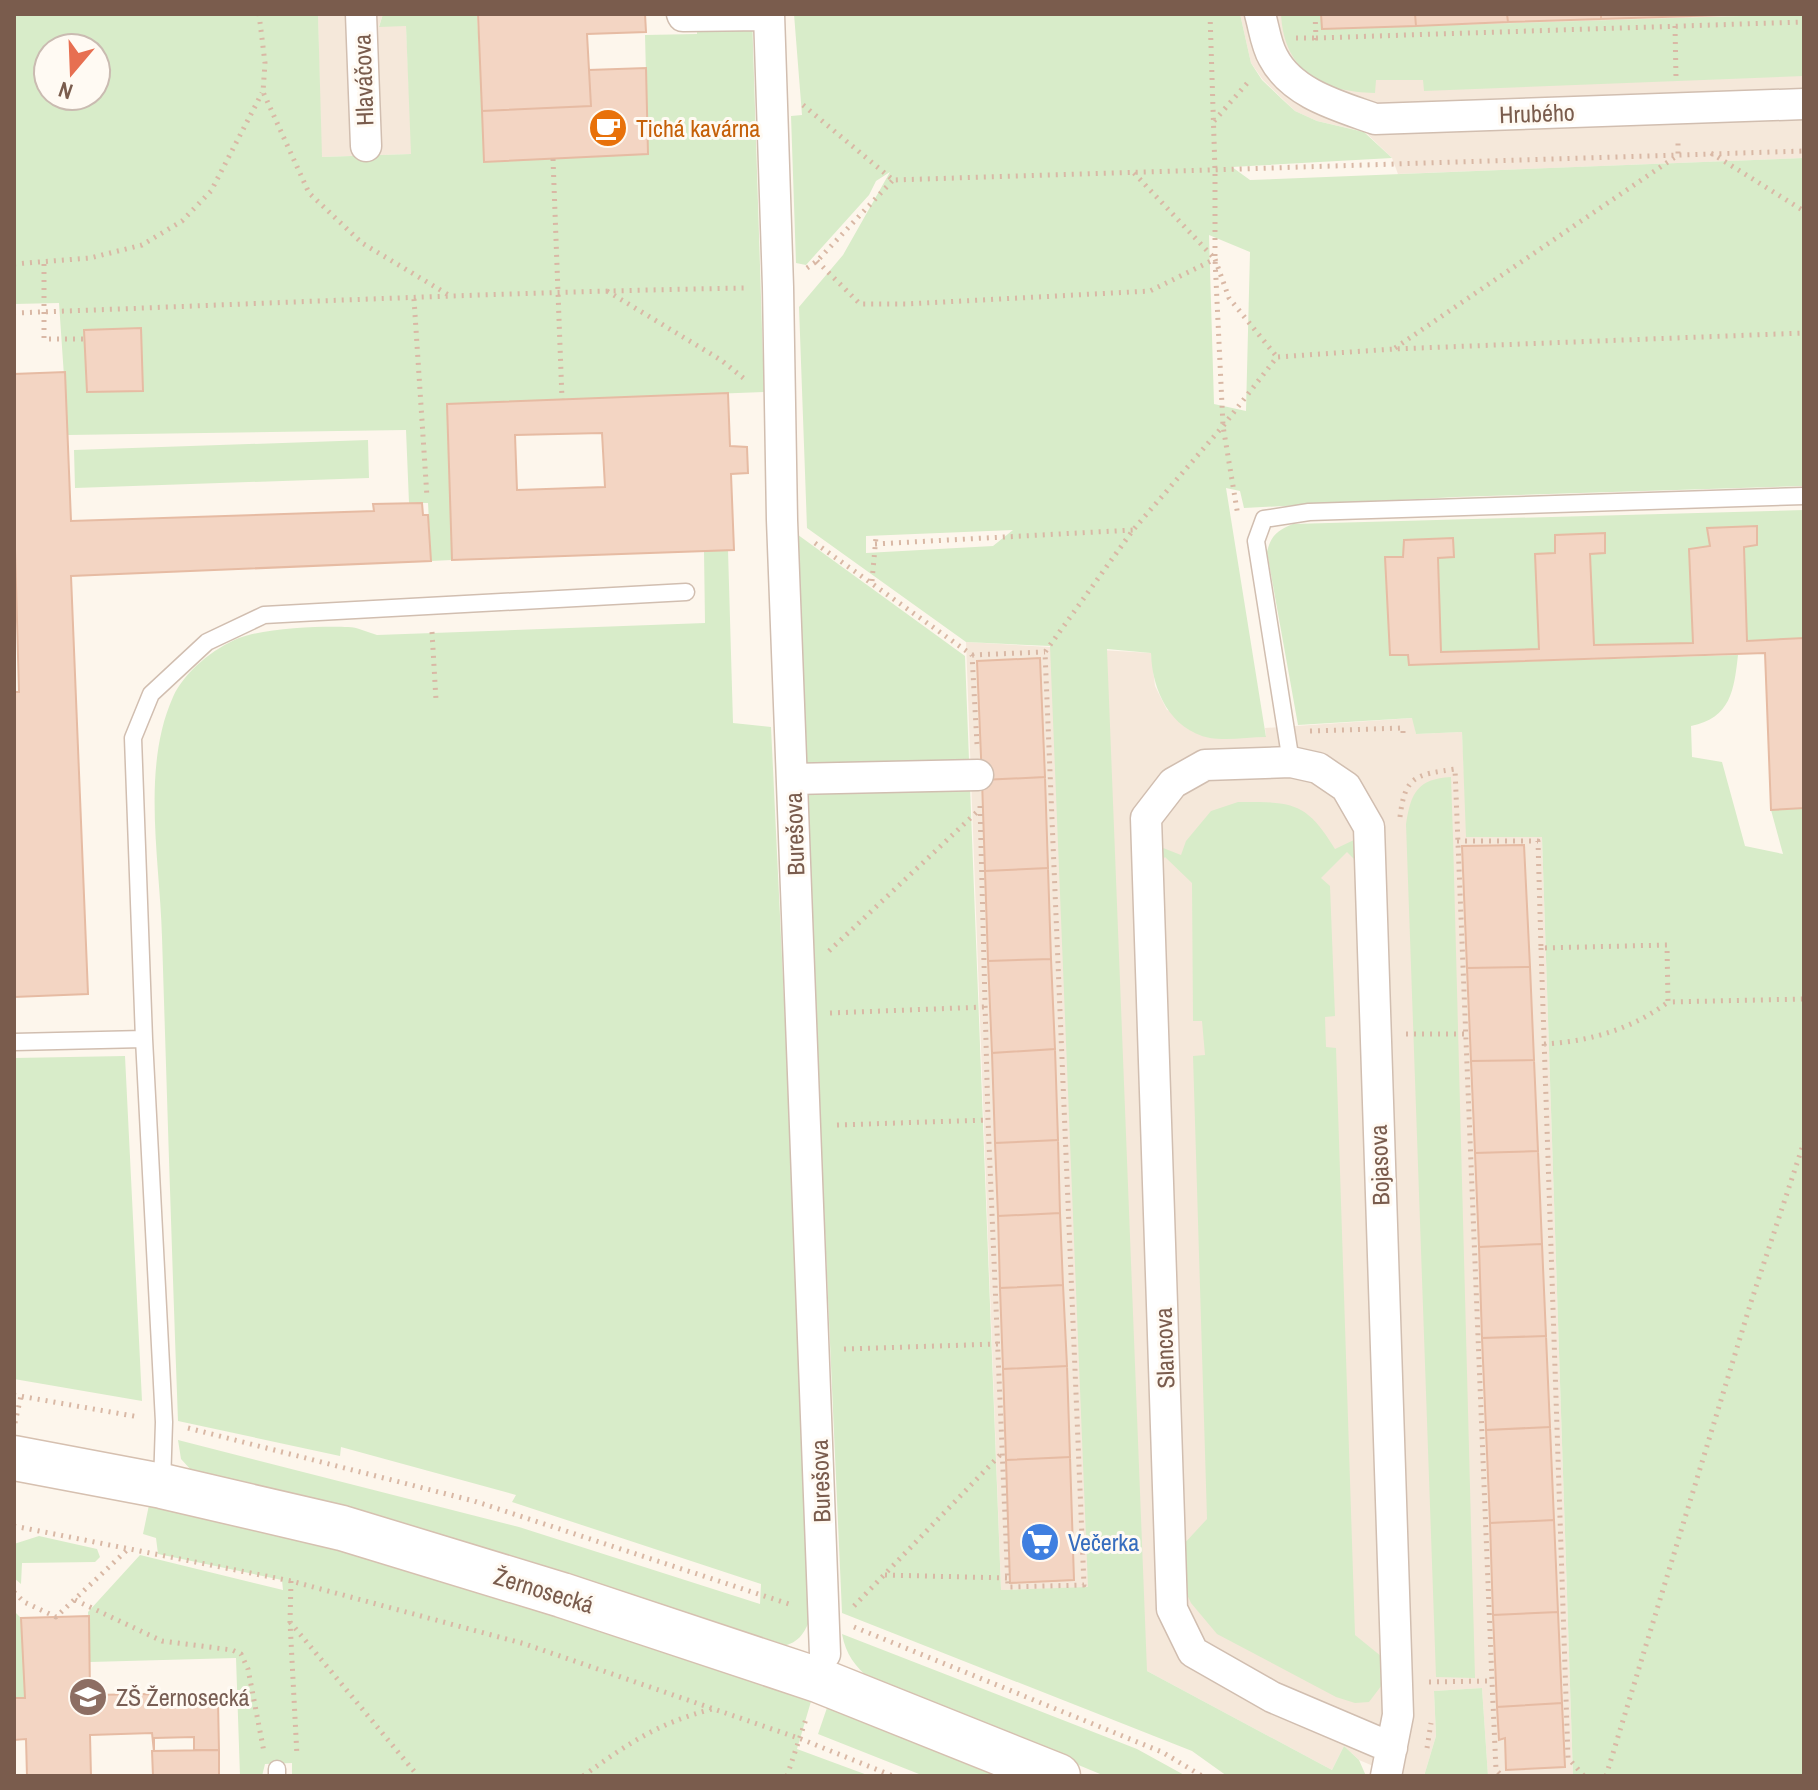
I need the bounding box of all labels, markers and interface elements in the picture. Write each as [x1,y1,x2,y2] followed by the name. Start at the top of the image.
[32,32,112,112] north arrow
[345,33,381,126] street label: Hlaváčova
[54,75,77,107] text: N
[1499,96,1575,130] street label: Hrubého
[587,107,629,149] cafe icon: Tichá kavárna
[636,112,760,144] place label: Tichá kavárna
[777,792,811,876] street label: Burešova
[1362,1124,1396,1206] street label: Bojasova
[1147,1307,1181,1389] street label: Slancova
[803,1439,837,1523] street label: Burešova
[1019,1521,1061,1563] supermarket icon: Večerka
[1068,1526,1139,1558] place label: Večerka
[490,1560,598,1620] street label: Žernosecká
[67,1676,109,1718] school or university icon: ZŠ Žernosecká
[116,1681,249,1713] place label: ZŠ Žernosecká

